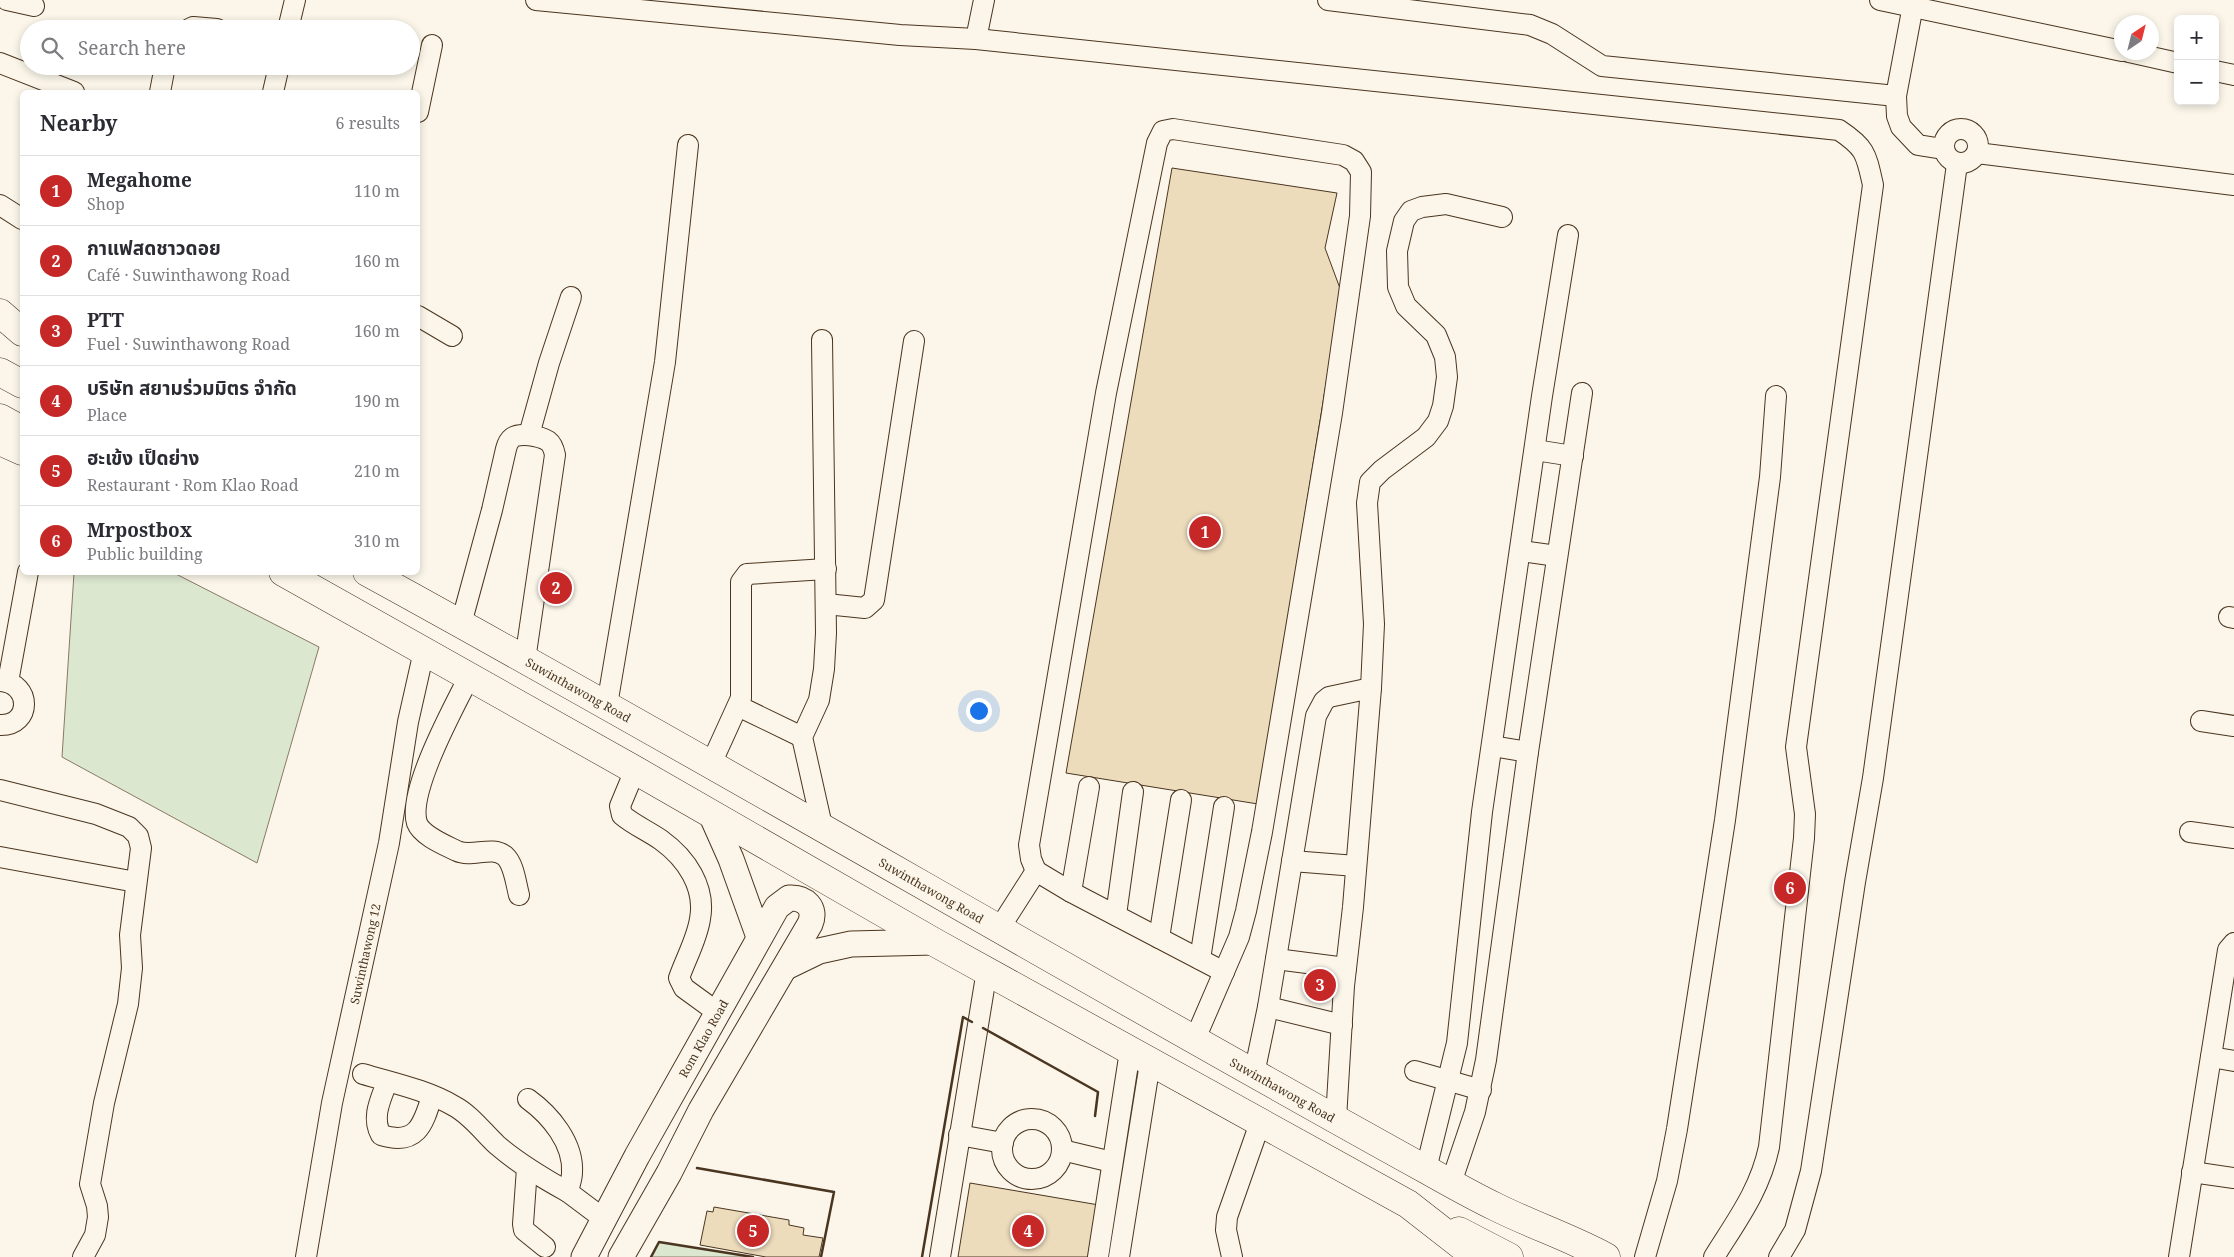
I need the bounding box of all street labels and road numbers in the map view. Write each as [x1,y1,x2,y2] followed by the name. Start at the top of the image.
[523,653,635,726] street label: Suwinthawong Road
[876,853,988,927] street label: Suwinthawong Road
[345,902,384,1006] street label: Suwinthawong 12
[674,996,732,1081] street label: Rom Klao Road
[1227,1053,1339,1126] street label: Suwinthawong Road

